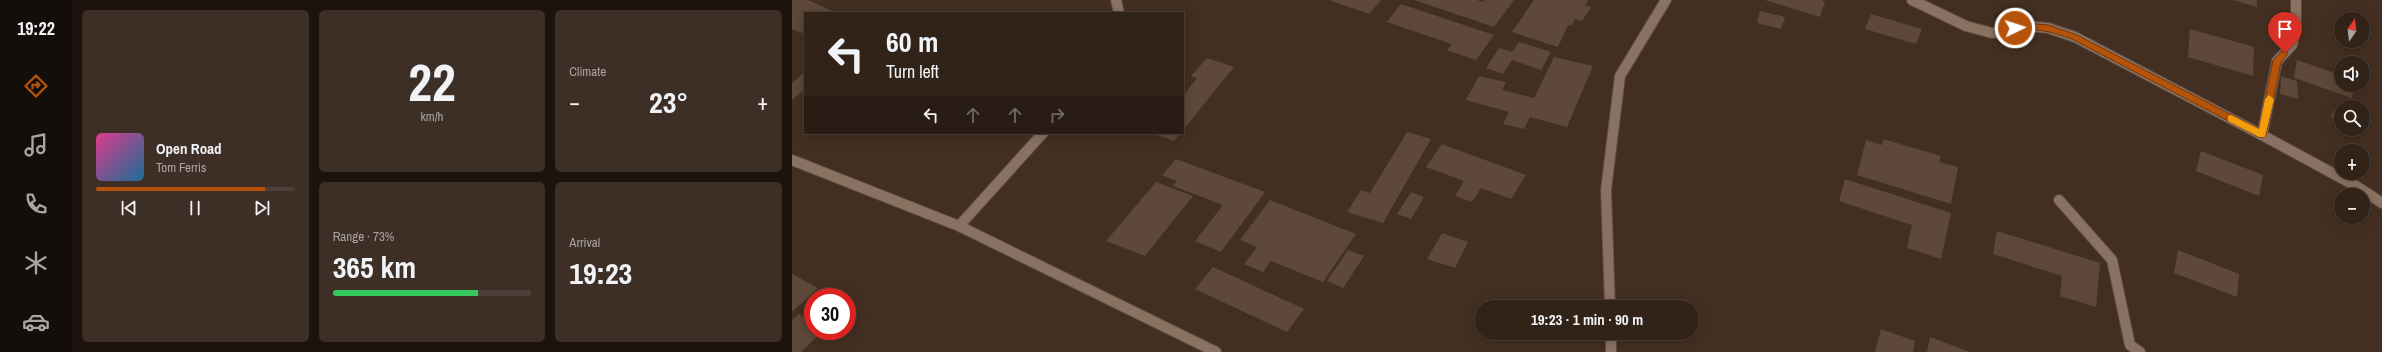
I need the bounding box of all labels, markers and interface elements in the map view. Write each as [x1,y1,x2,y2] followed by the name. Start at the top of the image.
[1994,7,2036,49] position arrow
[2268,12,2302,53] pin
[2334,12,2370,48] north arrow
[2334,12,2370,224] map controls
[17,16,55,41] text: 19:22
[2274,18,2296,40] icon: arrive
[886,23,938,61] text: 60 m
[820,28,872,80] icon: left
[408,47,456,117] text: 22
[2334,56,2370,92] button: sound
[886,59,939,84] text: Turn left
[569,63,606,80] text: Climate
[22,72,50,100] icon: directions
[649,82,688,122] text: 23°
[569,87,580,117] text: −
[757,87,768,117] text: +
[2334,100,2370,136] button: search
[920,104,942,126] icon: left
[962,104,984,126] icon: ahead
[1004,104,1026,126] icon: ahead
[1046,104,1068,126] icon: right
[420,108,444,125] text: km/h
[22,131,50,159] icon: music
[156,138,222,159] text: Open Road
[2334,144,2370,180] button: +
[156,159,206,176] text: Tom Ferris
[2334,188,2370,224] button: −
[22,190,50,218] icon: phone
[118,197,140,219] icon: previous
[184,197,206,219] icon: pause
[251,197,273,219] icon: next
[333,228,394,245] text: Range · 73%
[569,234,600,251] text: Arrival
[333,247,416,287] text: 365 km
[22,249,50,277] icon: climate
[569,253,632,293] text: 19:23
[804,288,856,340] speed limit sign: 30
[22,308,50,336] icon: car
[1531,309,1643,330] text: 19:23 · 1 min · 90 m

